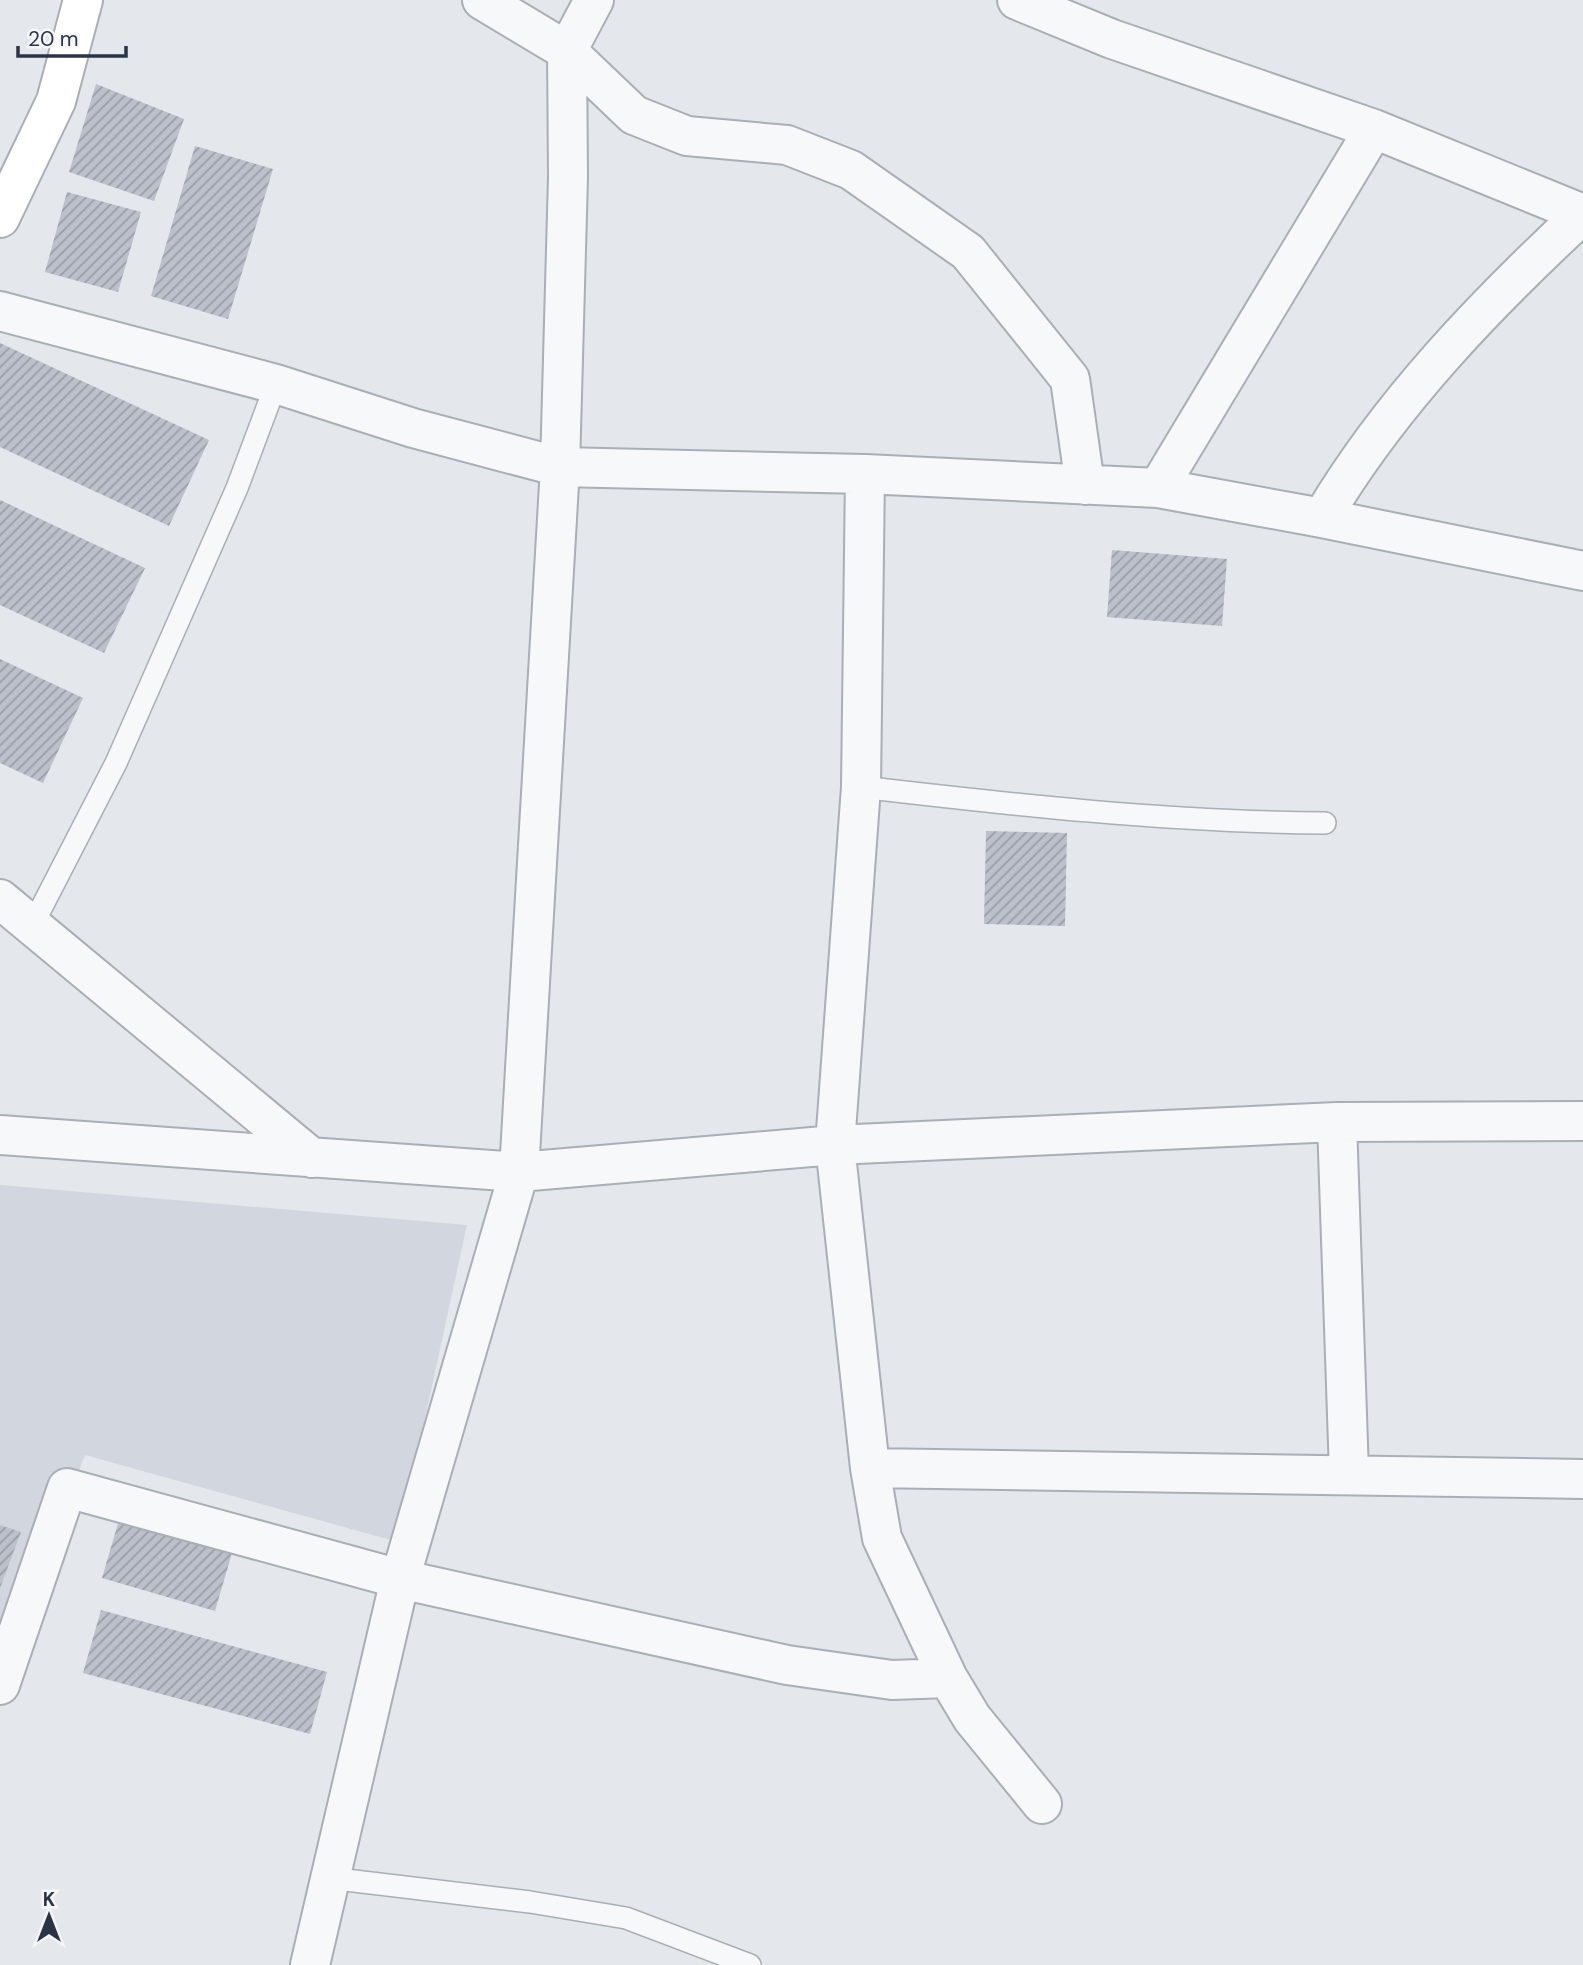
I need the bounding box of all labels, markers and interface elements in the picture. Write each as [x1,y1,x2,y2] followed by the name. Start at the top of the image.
[18,14,126,58] scale bar
[28,25,79,53] text: 20 m
[14,1881,84,1951] north arrow
[43,1887,55,1912] text: K

